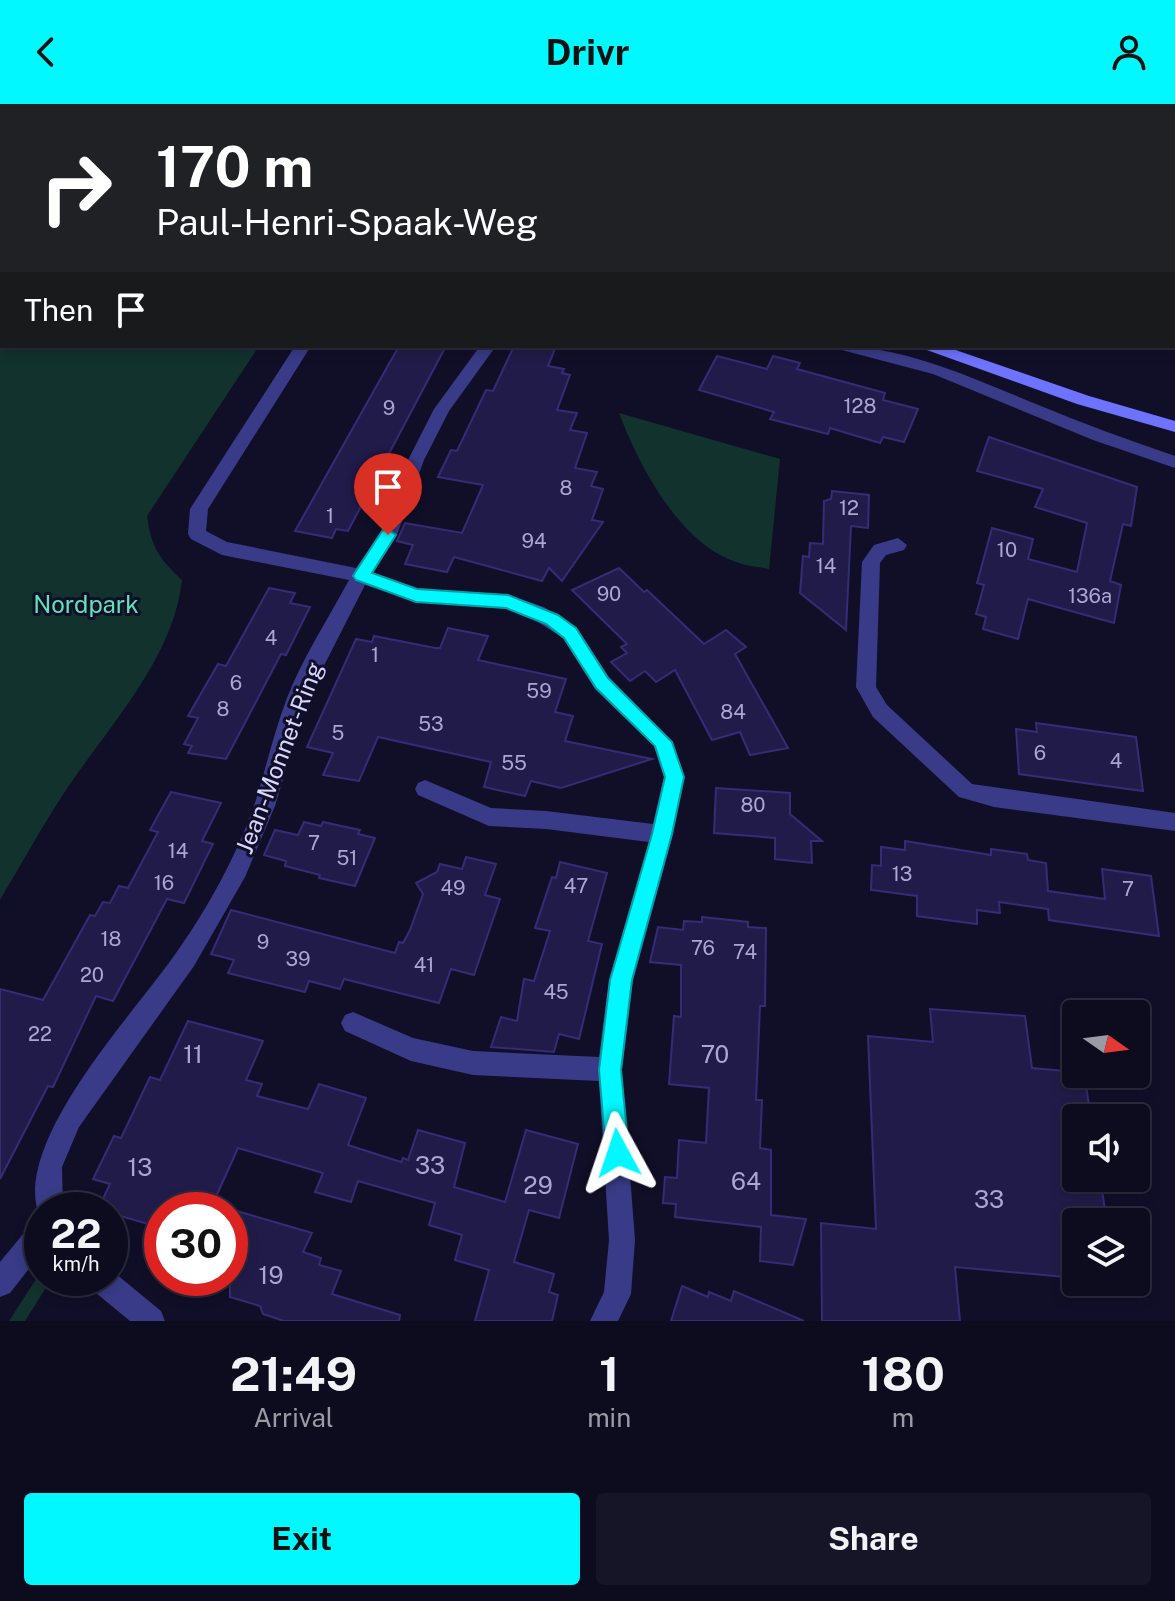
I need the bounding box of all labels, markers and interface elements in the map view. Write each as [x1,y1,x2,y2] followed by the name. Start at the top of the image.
[24,30,68,74] icon: back
[1107,30,1151,74] icon: person
[546,31,629,73] text: Drivr
[156,134,313,200] text: 170 m
[24,136,128,240] icon: right
[156,201,538,243] text: Paul-Henri-Spaak-Weg
[109,288,153,332] icon: arrive
[24,292,93,328] text: Then
[843,394,877,418] house number: 128
[383,396,395,420] house number: 9
[354,453,422,535] pin
[366,465,410,509] icon: arrive
[560,476,572,500] house number: 8
[839,496,859,520] house number: 12
[326,504,334,528] house number: 1
[521,529,547,553] house number: 94
[997,538,1017,562] house number: 10
[816,554,836,578] house number: 14
[597,582,621,606] house number: 90
[1068,584,1112,608] house number: 136a
[33,590,139,618] park label: Nordpark
[265,626,277,650] house number: 4
[371,643,379,667] house number: 1
[230,658,329,857] street label: Jean-Monnet-Ring
[230,671,242,695] house number: 6
[526,679,552,703] house number: 59
[217,697,229,721] house number: 8
[720,700,746,724] house number: 84
[418,712,444,736] house number: 53
[332,721,344,745] house number: 5
[1034,741,1046,765] house number: 6
[1110,749,1122,773] house number: 4
[501,751,527,775] house number: 55
[740,793,766,817] house number: 80
[308,831,320,855] house number: 7
[168,839,188,863] house number: 14
[337,846,357,870] house number: 51
[892,862,912,886] house number: 13
[154,871,174,895] house number: 16
[564,874,588,898] house number: 47
[440,876,466,900] house number: 49
[1122,877,1134,901] house number: 7
[100,927,122,951] house number: 18
[257,930,269,954] house number: 9
[691,936,715,960] house number: 76
[733,940,757,964] house number: 74
[286,947,310,971] house number: 39
[414,953,434,977] house number: 41
[80,963,104,987] house number: 20
[543,980,569,1004] house number: 45
[1062,1000,1150,1088] north arrow
[1062,1000,1150,1296] map controls
[28,1022,52,1046] house number: 22
[183,1040,203,1068] house number: 11
[701,1040,729,1068] house number: 70
[1062,1104,1150,1192] button: sound
[576,1111,660,1195] position arrow
[415,1151,445,1179] house number: 33
[128,1153,152,1181] house number: 13
[731,1167,761,1195] house number: 64
[523,1171,553,1199] house number: 29
[974,1185,1004,1213] house number: 33
[144,1192,248,1296] speed limit sign: 30
[1062,1208,1150,1296] button: layers
[51,1210,101,1257] text: 22
[52,1252,100,1276] text: km/h
[259,1261,283,1289] house number: 19
[230,1345,357,1402] text: 21:49
[599,1345,619,1402] text: 1
[861,1345,945,1402] text: 180
[253,1402,334,1433] text: Arrival
[587,1402,631,1433] text: min
[892,1402,914,1433] text: m
[24,1493,580,1585] button: Exit
[596,1493,1151,1585] button: Share

